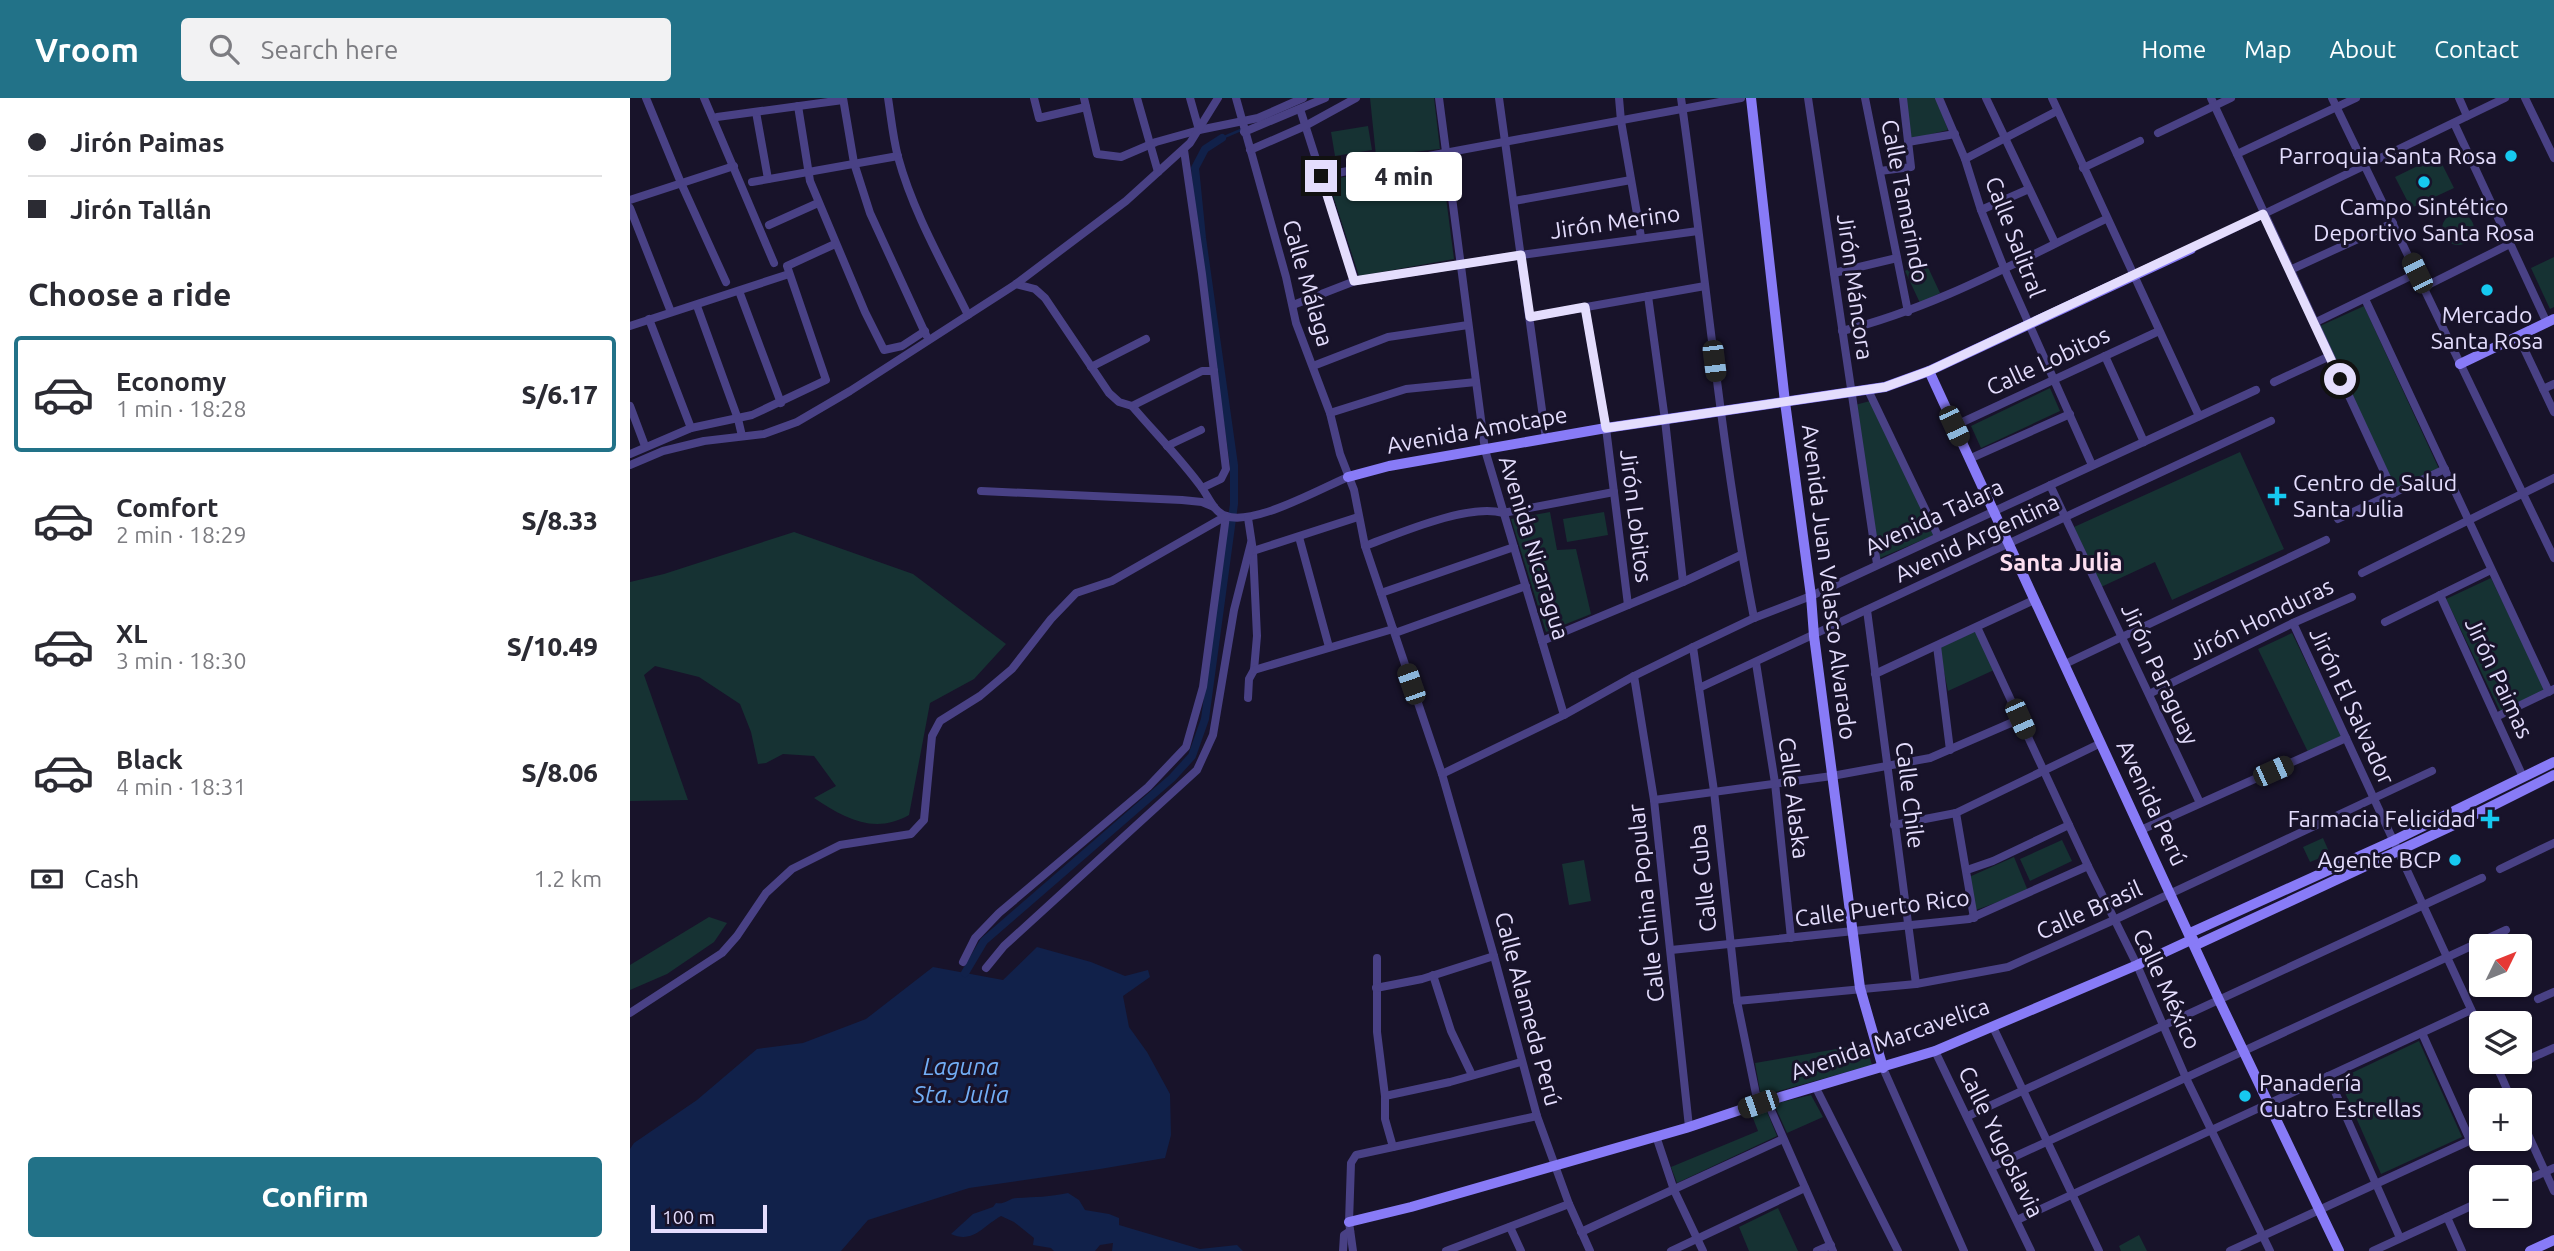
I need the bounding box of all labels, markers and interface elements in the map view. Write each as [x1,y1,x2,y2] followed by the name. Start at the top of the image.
[181,18,671,81] search box
[205,30,243,68] icon: search
[35,31,139,68] text: Vroom
[261,35,398,64] text: Search here
[2141,36,2206,63] text: Home
[2244,36,2291,63] text: Map
[2329,36,2396,63] text: About
[2434,36,2519,63] text: Contact
[1877,117,1934,285] street label: Calle Tamarindo
[70,128,224,157] text: Jirón Paimas
[2279,143,2497,168] place label: Parroquia Santa Rosa
[2503,148,2519,164] marker: Parroquia Santa Rosa
[1346,152,1461,200] callout: 4 min
[1305,160,1337,192] route end
[1375,164,1433,189] text: 4 min
[1981,173,2050,301] street label: Calle Salitral
[2416,174,2432,190] marker: Campo Sintético Deportivo Santa Rosa
[2313,194,2535,245] place label: Campo Sintético Deportivo Santa Rosa
[70,195,212,224] text: Jirón Tallán
[1548,200,1682,243] street label: Jirón Merino
[1833,212,1878,361] street label: Jirón Máncora
[1278,217,1339,349] street label: Calle Málaga
[2399,250,2436,296] car
[28,276,231,312] text: Choose a ride
[2479,282,2495,298] marker: Mercado Santa Rosa
[2431,302,2543,353] place label: Mercado Santa Rosa
[1982,321,2113,400] street label: Calle Lobitos
[1702,339,1727,383] car
[32,363,95,426] icon: car
[2324,363,2356,395] route start
[116,367,226,396] text: Economy
[522,380,598,409] text: S/6.17
[116,396,247,421] text: 1 min · 18:28
[1385,401,1569,458] street label: Avenida Amotape
[1936,403,1973,449] car
[1798,423,1861,741] street label: Avenida Juan Velasco Alvarado
[1616,448,1657,584] street label: Jirón Lobitos
[1495,453,1574,643] street label: Avenida Nicaragua
[2293,470,2457,521] place label: Centro de Salud Santa Julia
[1861,474,2007,560] street label: Avenida Talara
[2267,486,2287,506] marker: Centro de Salud Santa Julia
[32,489,95,552] icon: car
[1891,489,2063,587] street label: Avenid Argentina
[116,493,219,522] text: Comfort
[522,506,598,535] text: S/8.33
[116,522,247,547] text: 2 min · 18:29
[1999,549,2123,576] district label: Santa Julia
[2185,573,2337,664] street label: Jirón Honduras
[2117,599,2204,748] street label: Jirón Paraguay
[2461,614,2538,742] street label: Jirón Paimas
[32,615,95,678] icon: car
[116,619,147,648] text: XL
[2305,623,2400,788] street label: Jirón El Salvador
[507,632,598,661] text: S/10.49
[116,648,247,673] text: 3 min · 18:30
[1395,661,1428,707] car
[2002,696,2039,742] car
[1775,736,1814,860] street label: Calle Alaska
[2112,736,2192,870] street label: Avenida Perú
[1892,740,1929,850] street label: Calle Chile
[32,741,95,804] icon: car
[116,745,183,774] text: Black
[2250,753,2297,789] car
[522,758,598,787] text: S/8.06
[116,774,247,799] text: 4 min · 18:31
[1623,802,1668,1003] street label: Calle China Popular
[2288,806,2476,831] place label: Farmacia Felicidad
[2482,811,2498,827] marker: Farmacia Felicidad
[1684,823,1721,933] street label: Calle Cuba
[2318,847,2441,872] place label: Agente BCP
[2447,852,2463,868] marker: Agente BCP
[28,860,66,898] icon: cash
[84,864,139,893] text: Cash
[534,866,602,891] text: 1.2 km
[2032,875,2145,944] street label: Calle Brasil
[1793,884,1971,931] street label: Calle Puerto Rico
[1491,909,1566,1109] street label: Calle Alameda Perú
[2129,925,2206,1053] street label: Calle México
[2469,934,2532,998] north arrow
[2469,934,2532,1228] map controls
[1787,993,1993,1084] street label: Avenida Marcavelica
[2469,1011,2532,1074] button: layers
[912,1053,1009,1108] water label: Laguna Sta. Julia
[1954,1062,2049,1221] street label: Calle Yugoslavia
[2259,1070,2422,1121] place label: Panadería Cuatro Estrellas
[1735,1087,1782,1121] car
[2237,1088,2253,1104] marker: Panadería Cuatro Estrellas
[2469,1088,2532,1151] button: +
[28,1157,602,1237] button: Confirm
[2469,1165,2532,1228] button: −
[651,1202,766,1234] scale bar
[662,1206,715,1228] text: 100 m

